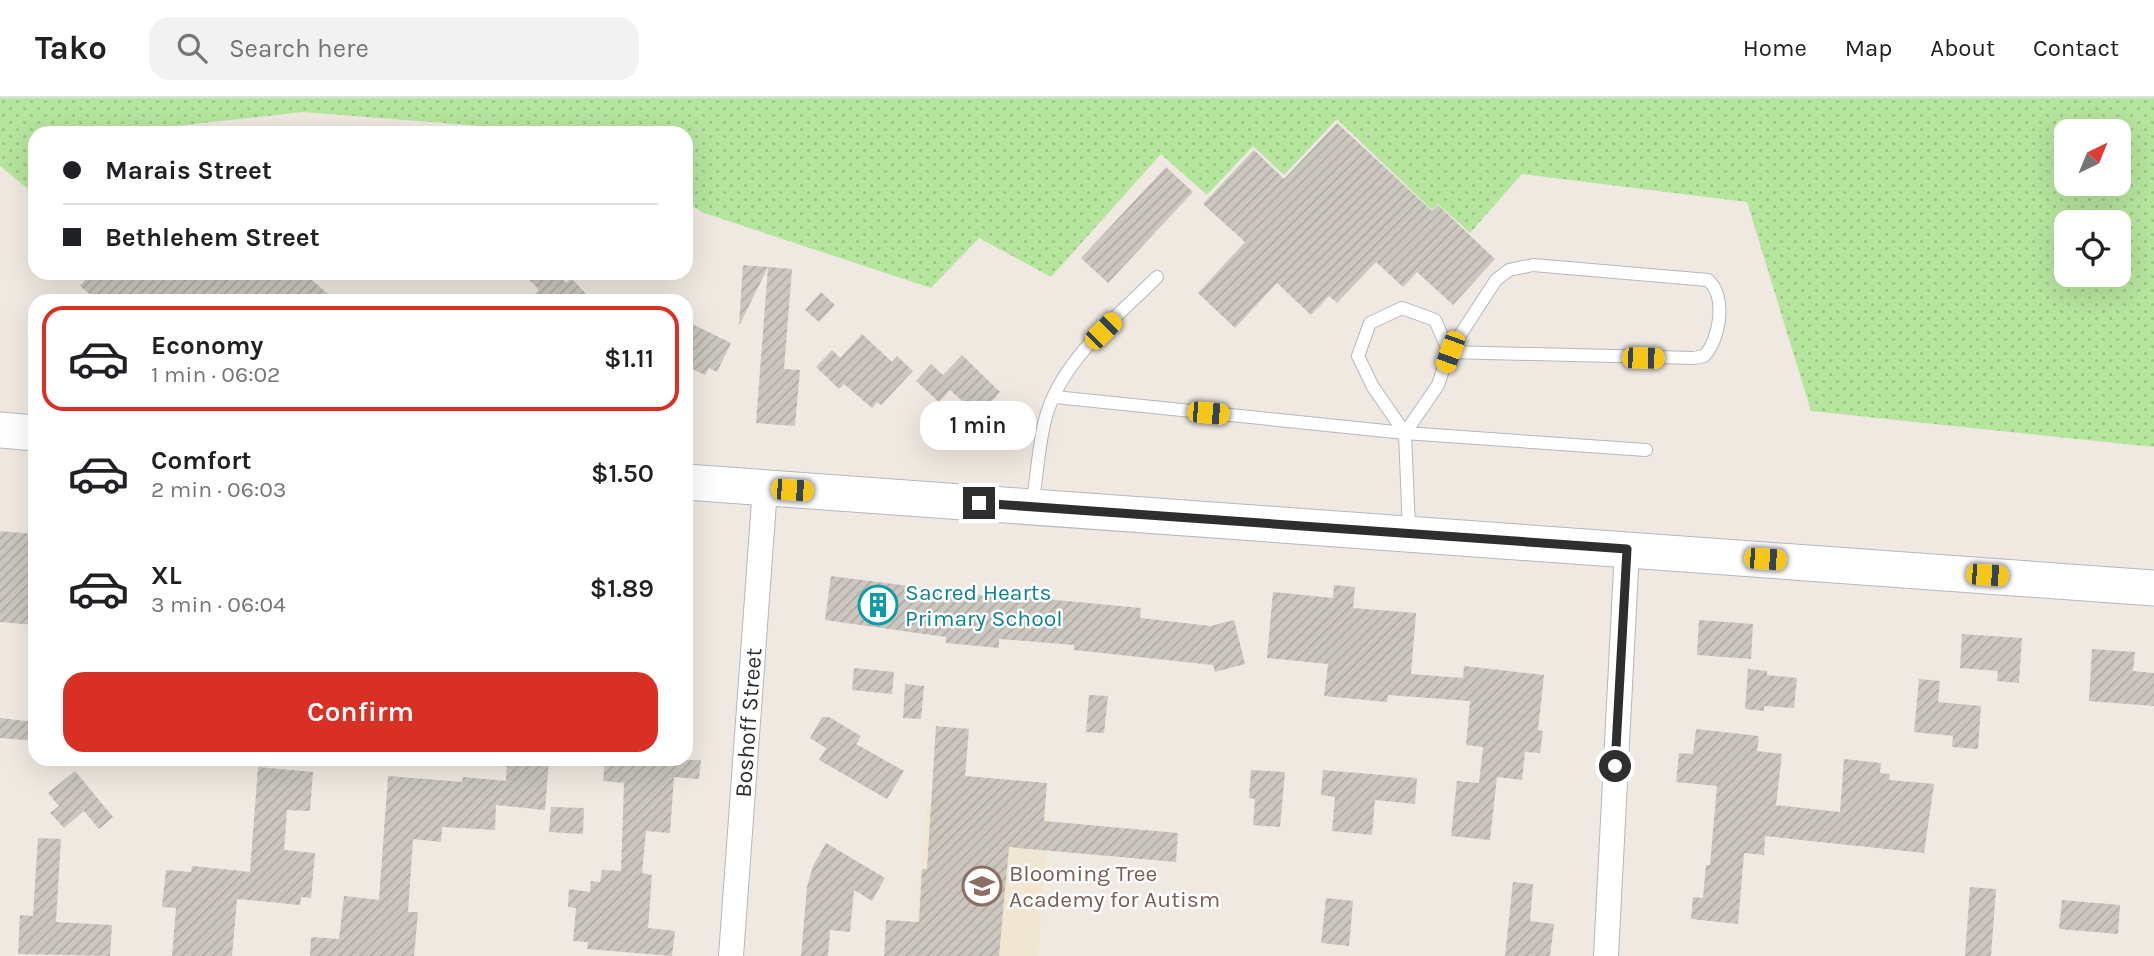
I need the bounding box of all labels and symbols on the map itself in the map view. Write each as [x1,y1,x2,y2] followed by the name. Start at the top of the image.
[2054,119,2132,196] north arrow
[1081,309,1126,353] car
[1433,329,1468,375] car
[1622,347,1665,369] car
[1187,401,1230,425] car
[921,402,1037,450] callout: 1 min
[771,478,814,502] car
[963,487,995,519] route end
[1744,547,1787,571] car
[1966,563,2009,587] car
[905,579,1063,632] place label: Sacred Hearts Primary School
[857,584,899,626] building icon: Sacred Hearts Primary School
[729,647,767,798] street label: Boshoff Street
[1599,750,1631,782] route start
[1009,860,1220,913] place label: Blooming Tree Academy for Autism
[961,865,1003,907] school or university icon: Blooming Tree Academy for Autism

